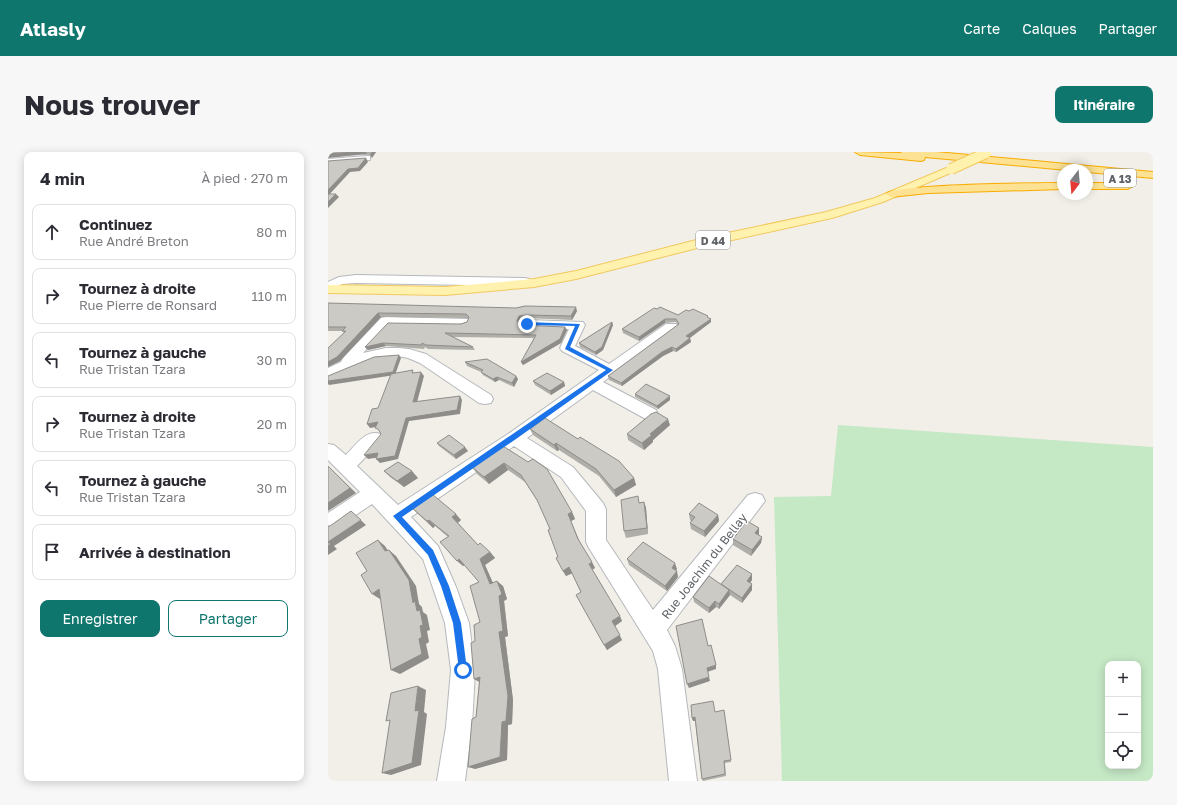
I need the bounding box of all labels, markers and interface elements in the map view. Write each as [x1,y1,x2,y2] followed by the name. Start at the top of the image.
[20,17,86,40] text: Atlasly
[963,20,1000,37] text: Carte
[1022,20,1077,37] text: Calques
[1099,20,1157,37] text: Partager
[1055,86,1153,123] button: Itinéraire
[24,88,200,121] text: Nous trouver
[1057,164,1093,200] north arrow
[40,168,85,189] text: 4 min
[1104,169,1136,187] road number: A 13
[201,170,288,186] text: À pied · 270 m
[79,215,152,233] text: Continuez
[41,221,63,243] icon: ahead
[256,224,287,240] text: 80 m
[696,231,730,249] road number: D 44
[79,233,189,249] text: Rue André Breton
[79,279,196,297] text: Tournez à droite
[41,285,63,307] icon: right
[252,288,287,304] text: 110 m
[79,297,217,313] text: Rue Pierre de Ronsard
[518,315,536,333] route end
[79,343,206,361] text: Tournez à gauche
[41,349,63,371] icon: left
[257,352,287,368] text: 30 m
[79,361,186,377] text: Rue Tristan Tzara
[79,407,196,425] text: Tournez à droite
[41,413,63,435] icon: right
[257,416,287,432] text: 20 m
[79,425,186,441] text: Rue Tristan Tzara
[79,471,206,489] text: Tournez à gauche
[41,477,63,499] icon: left
[257,480,287,496] text: 30 m
[79,489,186,505] text: Rue Tristan Tzara
[658,510,750,622] street label: Rue Joachim du Bellay
[41,541,63,563] icon: arrive
[79,543,231,561] text: Arrivée à destination
[40,600,160,637] button: Enregistrer
[168,600,288,637] button: Partager
[454,661,472,679] route start
[1105,661,1141,769] map controls
[1105,661,1141,697] button: +
[1105,697,1141,733] button: −
[1105,733,1141,769] button: locate

